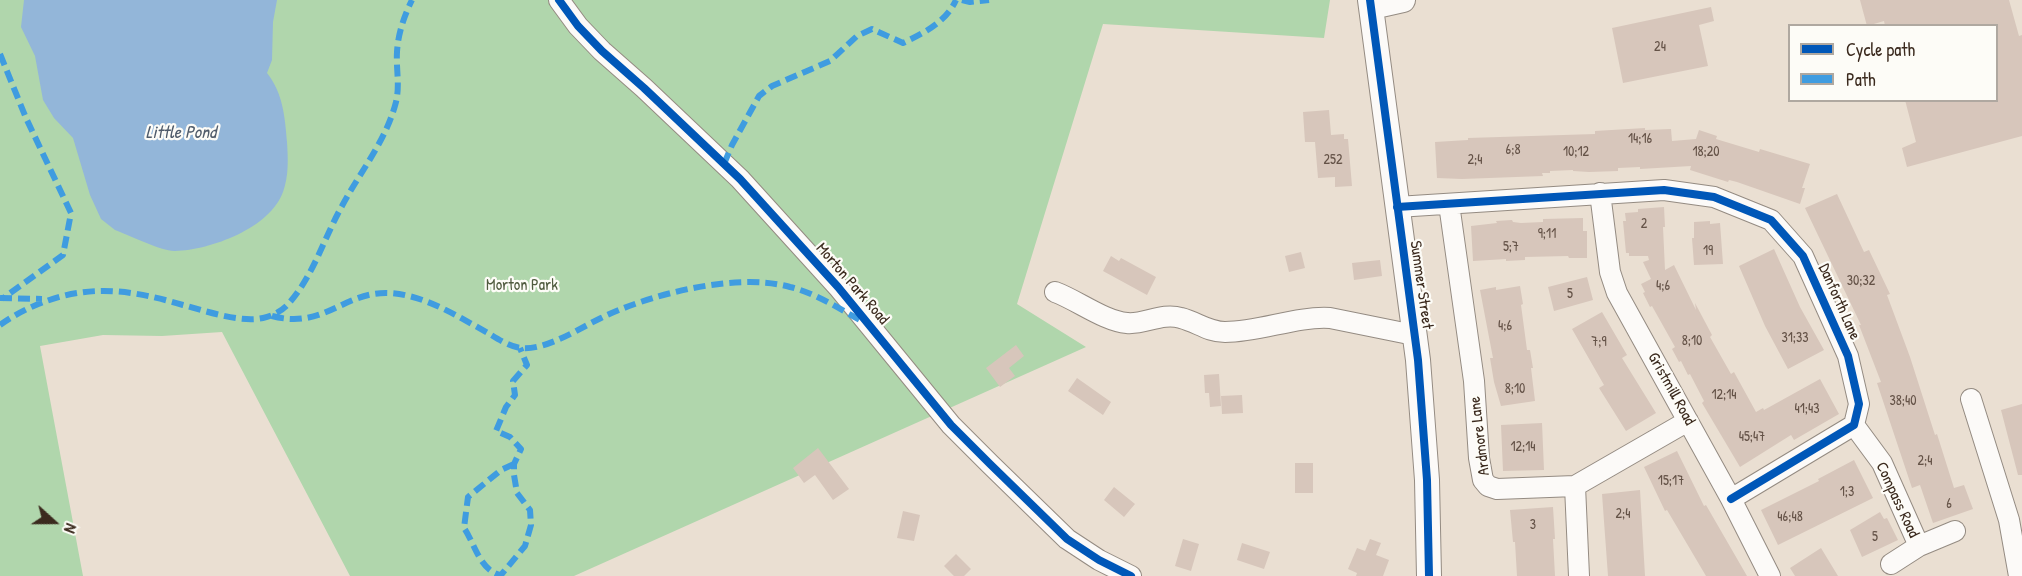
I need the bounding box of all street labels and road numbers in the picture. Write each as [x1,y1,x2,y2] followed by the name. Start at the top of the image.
[811,239,893,329] street label: Morton Park Road
[1405,240,1437,330] street label: Summer Street
[1814,261,1864,343] street label: Danforth Lane
[1643,349,1699,429] street label: Gristmill Road
[1466,395,1494,477] street label: Ardmore Lane
[1871,459,1923,541] street label: Compass Road

